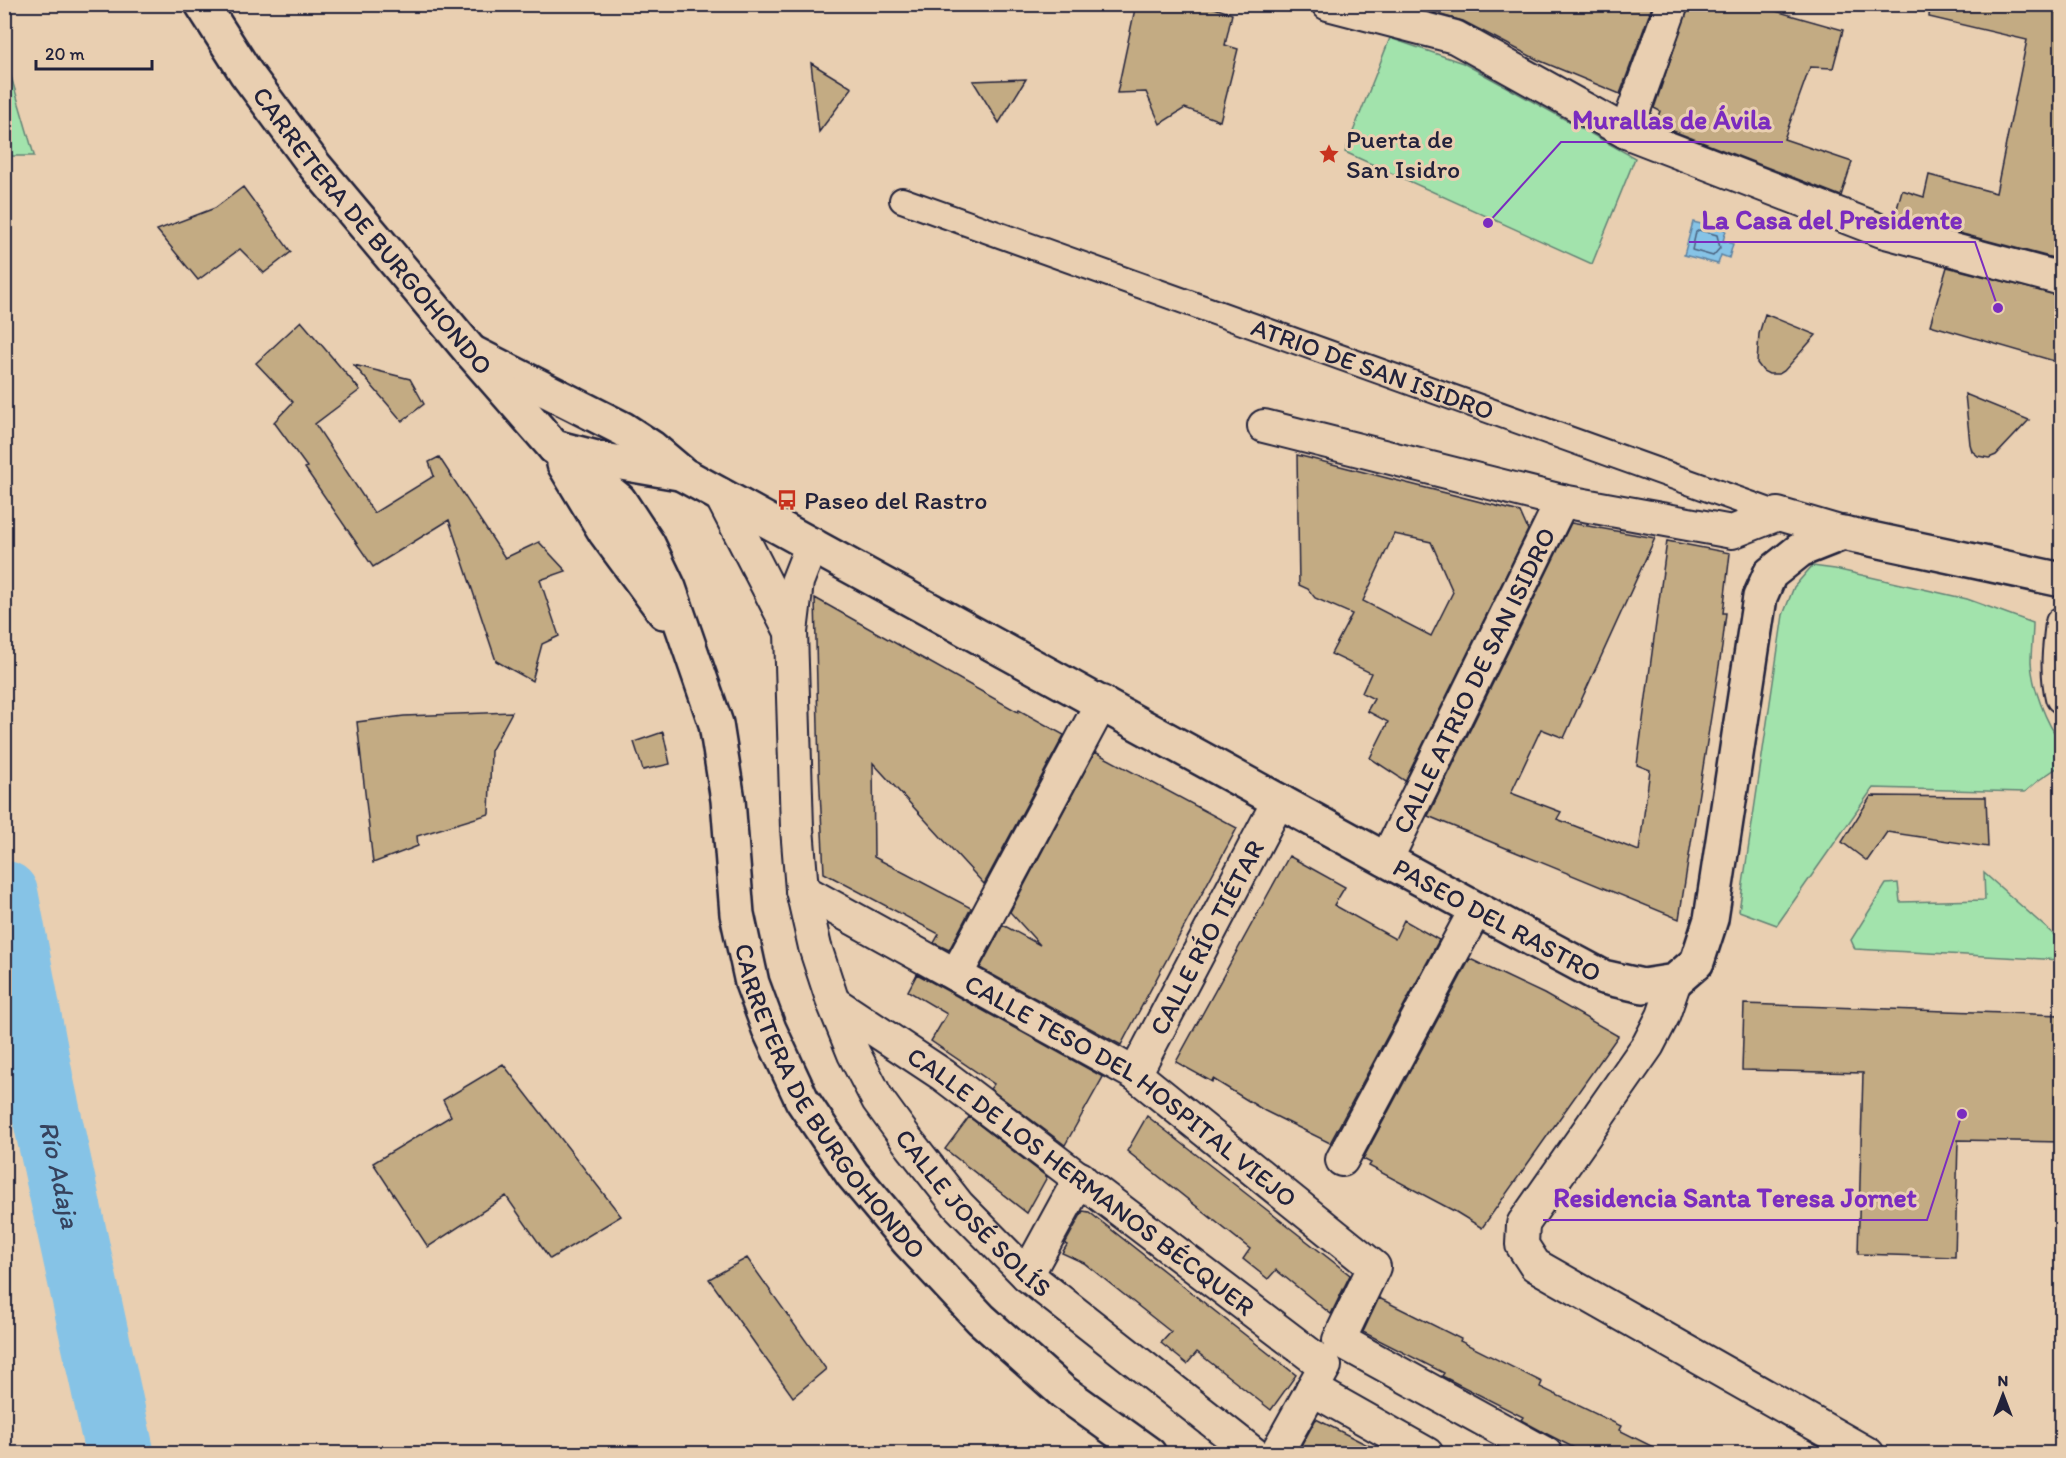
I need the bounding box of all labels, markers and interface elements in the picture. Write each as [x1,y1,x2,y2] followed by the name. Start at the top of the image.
[36,33,152,71] scale bar
[45,43,85,65] text: 20 m
[246,80,499,381] street label: CARRETERA DE BURGOHONDO
[1561,97,1783,142] callout: Murallas de Ávila
[1572,103,1773,136] text: Murallas de Ávila
[1346,123,1460,185] place label: Puerta de San Isidro
[1317,142,1341,166] place icon: Puerta de San Isidro
[1689,197,1975,242] callout: La Casa del Presidente
[1701,203,1963,236] text: La Casa del Presidente
[1247,311,1498,427] street label: ATRIO DE SAN ISIDRO
[804,484,987,516] place label: Paseo del Rastro
[775,488,799,512] bus stop icon: Paseo del Rastro
[1385,522,1563,839] street label: CALLE ATRIO DE SAN ISIDRO
[1142,835,1271,1041] street label: CALLE RÍO TIÉTAR
[1388,851,1607,989] street label: PASEO DEL RASTRO
[728,941,932,1266] street label: CARRETERA DE BURGOHONDO
[959,967,1303,1214] street label: CALLE TESO DEL HOSPITAL VIEJO
[901,1040,1261,1323] street label: CALLE DE LOS HERMANOS BÉCQUER
[32,1118,88,1232] water label: Río Adaja
[888,1123,1058,1304] street label: CALLE JOSÉ SOLÍS
[1543,1175,1927,1220] callout: Residencia Santa Teresa Jornet
[1553,1181,1918,1214] text: Residencia Santa Teresa Jornet
[1973,1365,2033,1425] north arrow
[1998,1371,2008,1390] text: N

